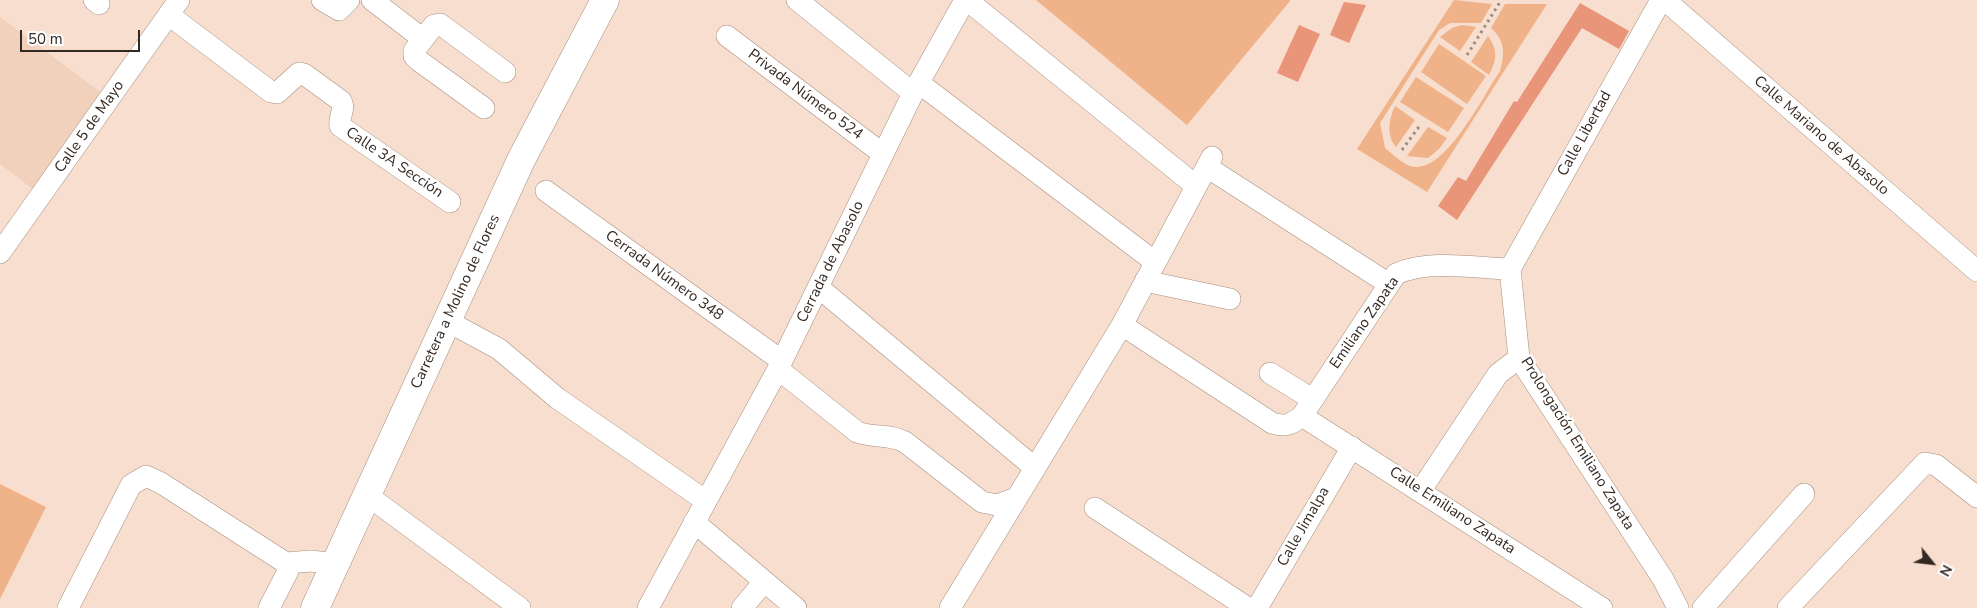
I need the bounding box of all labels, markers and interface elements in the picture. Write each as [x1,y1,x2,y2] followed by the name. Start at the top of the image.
[22,20,142,52] scale bar
[28,29,63,49] text: 50 m
[744,46,866,144] street label: Privada Número 524
[1750,72,1892,200] street label: Calle Mariano de Abasolo
[52,77,128,177] street label: Calle 5 de Mayo
[1554,88,1616,180] street label: Calle Libertad
[342,124,446,202] street label: Calle 3A Sección
[794,198,868,326] street label: Cerrada de Abasolo
[408,212,504,392] street label: Carretera a Molino de Flores
[601,227,727,325] street label: Cerrada Número 348
[1327,274,1403,372] street label: Emiliano Zapata
[1516,354,1638,534] street label: Prolongación Emiliano Zapata
[1386,464,1518,558] street label: Calle Emiliano Zapata
[1274,484,1334,570] street label: Calle Jimalpa
[1907,538,1957,588] north arrow
[1935,561,1956,580] text: N

